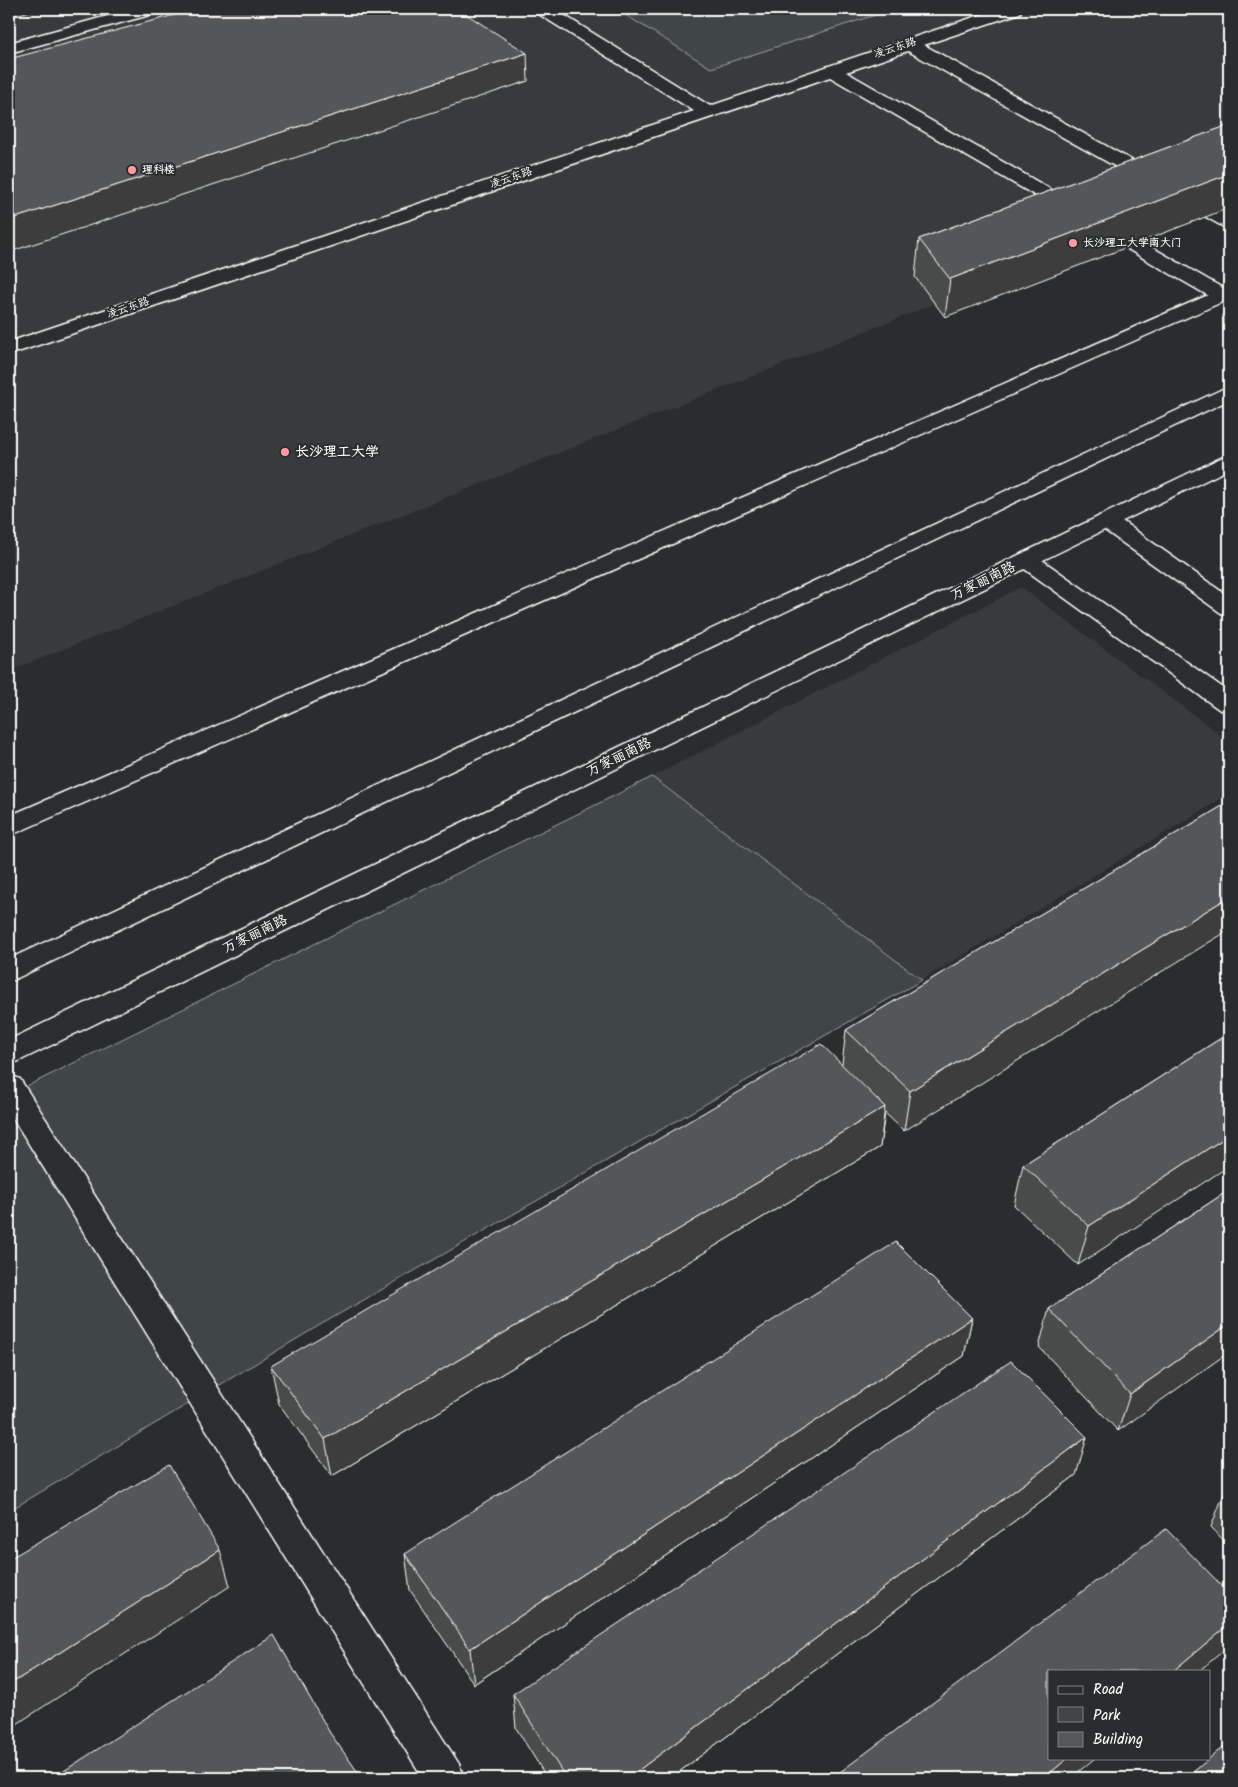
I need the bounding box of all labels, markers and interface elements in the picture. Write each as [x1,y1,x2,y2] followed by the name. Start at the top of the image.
[871,33,919,63] street label: 凌云东路
[142,161,175,179] place label: 理科楼
[487,162,535,194] street label: 凌云东路
[126,164,138,176] marker: 理科楼
[1083,234,1182,252] place label: 长沙理工大学南大门
[1067,237,1079,249] marker: 长沙理工大学南大门
[104,292,152,324] street label: 凌云东路
[295,441,379,463] place label: 长沙理工大学
[279,446,291,458] marker: 长沙理工大学
[947,556,1019,606] street label: 万家丽南路
[583,732,655,782] street label: 万家丽南路
[219,909,291,959] street label: 万家丽南路
[1048,1670,1210,1760] legend
[1093,1678,1124,1702] text: Road
[1093,1704,1121,1728] text: Park
[1093,1728,1143,1752] text: Building

